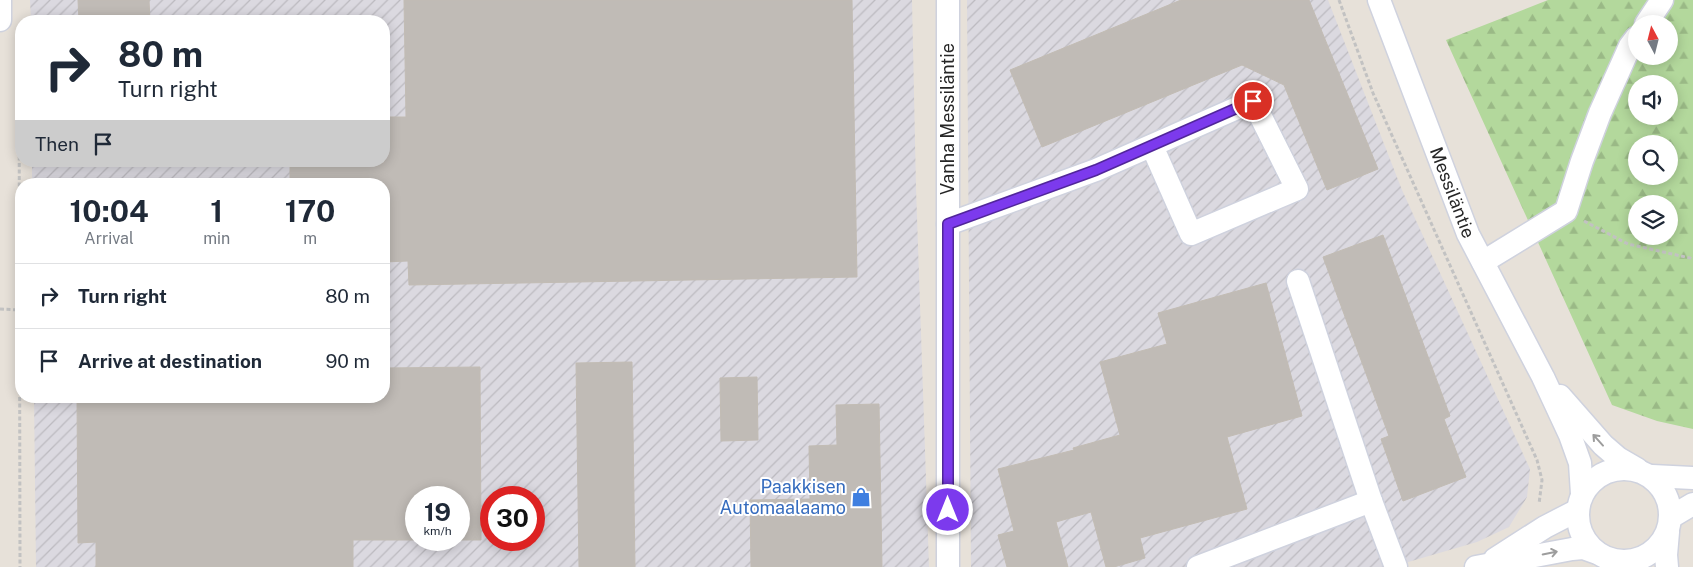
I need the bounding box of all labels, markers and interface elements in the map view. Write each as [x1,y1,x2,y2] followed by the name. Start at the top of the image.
[1628,15,1678,65] north arrow
[1628,15,1678,245] map controls
[118,34,203,75] text: 80 m
[35,35,100,100] icon: right
[937,43,958,195] street label: Vanha Messiläntie
[1628,75,1678,125] button: sound
[118,76,218,102] text: Turn right
[1232,80,1274,122] pin
[1239,87,1267,115] icon: arrive
[89,130,117,158] icon: arrive
[35,133,79,155] text: Then
[1628,135,1678,185] button: search
[1426,144,1480,241] street label: Messiläntie
[69,193,149,229] text: 10:04
[210,193,223,229] text: 1
[285,193,335,229] text: 170
[1628,195,1678,245] button: layers
[84,229,134,248] text: Arrival
[203,229,230,248] text: min
[303,229,317,248] text: m
[35,282,63,310] icon: right
[78,285,167,307] text: Turn right
[325,285,370,307] text: 80 m
[35,347,63,375] icon: arrive
[78,350,262,372] text: Arrive at destination
[326,350,370,372] text: 90 m
[1592,434,1604,446] one-way arrow
[720,476,846,518] place label: Paakkisen Automaalaamo
[921,483,973,535] position arrow
[480,486,545,551] speed limit sign: 30
[850,486,872,508] shop icon: Paakkisen Automaalaamo
[424,497,451,527] text: 19
[423,524,452,538] text: km/h
[1542,547,1558,557] one-way arrow

